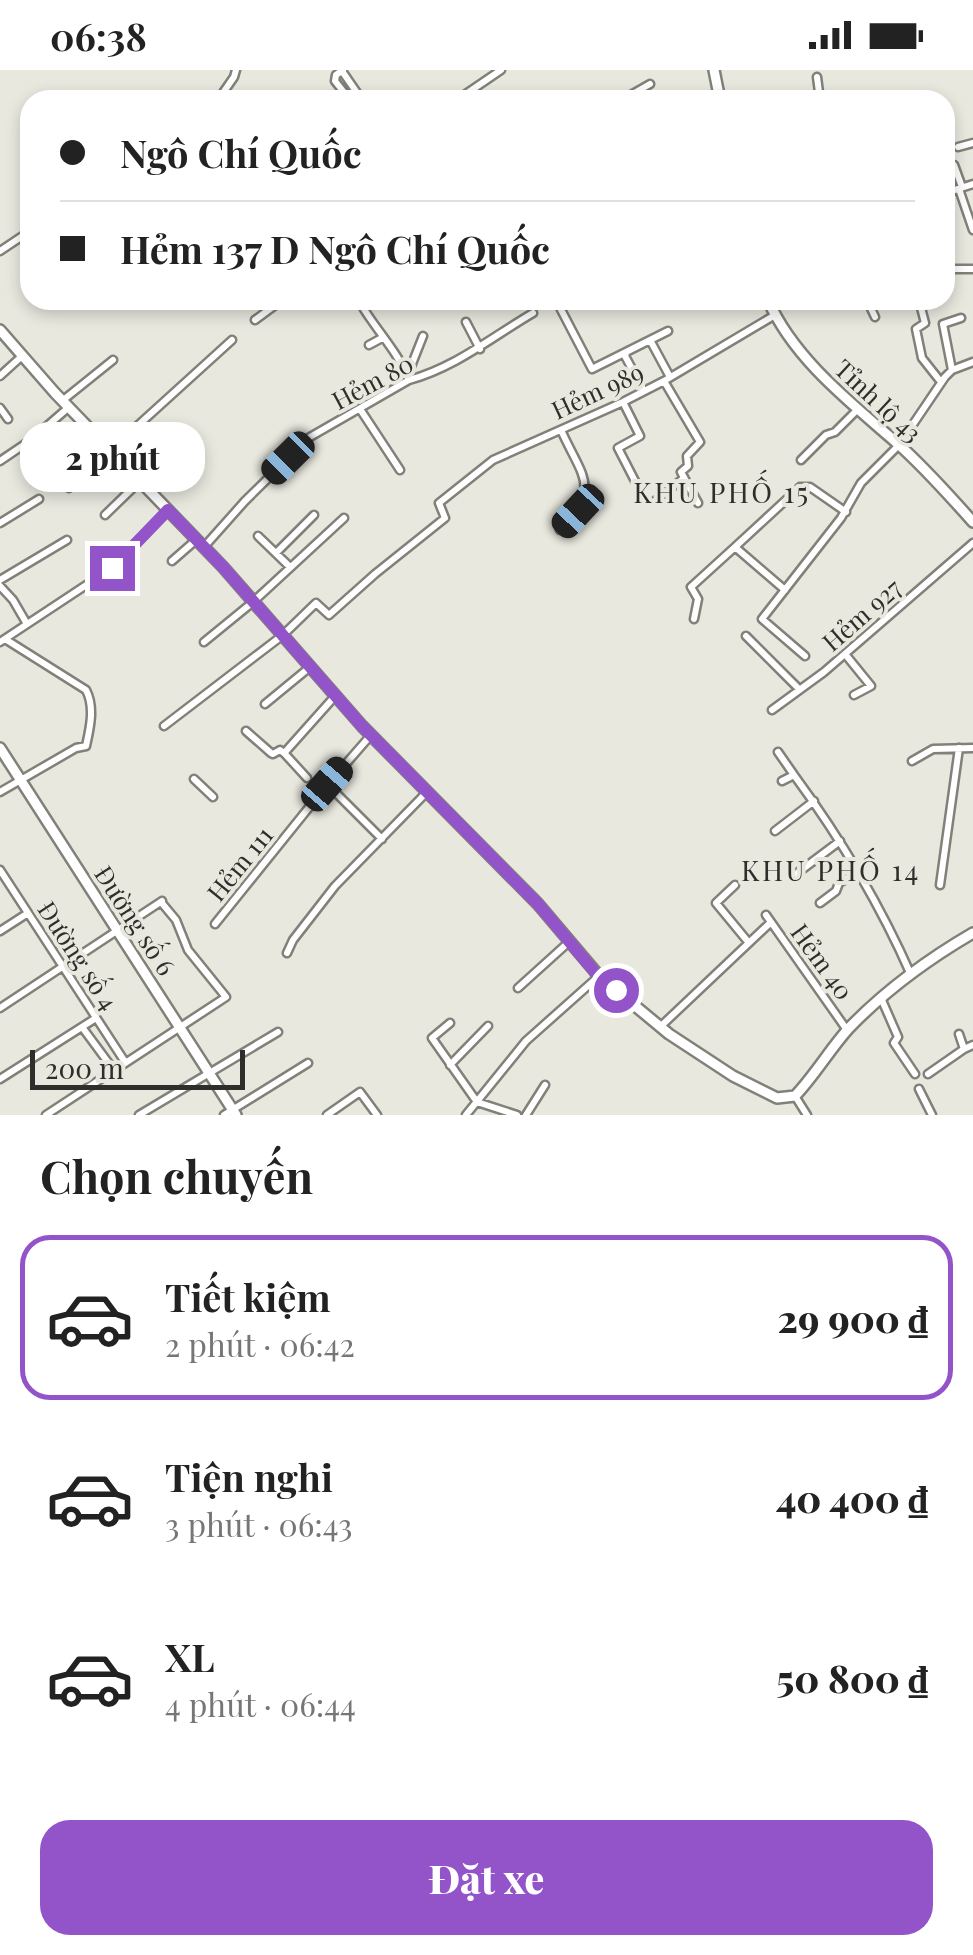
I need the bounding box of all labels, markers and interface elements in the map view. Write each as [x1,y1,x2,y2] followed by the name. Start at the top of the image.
[50,10,147,61] text: 06:38
[120,127,362,178] text: Ngô Chí Quốc
[120,223,550,274] text: Hẻm 137 D Ngô Chí Quốc
[326,346,418,416] street label: Hẻm 80
[828,351,930,449] street label: Tỉnh lộ 43
[546,354,648,426] street label: Hẻm 989
[19,423,204,493] callout: 2 phút
[256,426,320,490] car
[65,435,160,478] text: 2 phút
[633,469,811,510] district label: KHU PHỐ 15
[547,479,609,543] car
[90,546,135,591] route end
[815,571,907,657] street label: Hẻm 927
[296,752,358,816] car
[199,819,279,907] street label: Hẻm 111
[741,847,921,888] district label: KHU PHỐ 14
[88,859,184,981] street label: Đường số 6
[32,894,126,1016] street label: Đường số 4
[784,916,862,1006] street label: Hẻm 40
[594,968,639,1013] route start
[30,1045,245,1090] scale bar
[45,1049,124,1086] text: 200 m
[40,1145,313,1205] text: Chọn chuyến
[165,1271,331,1322] text: Tiết kiệm
[45,1273,135,1363] icon: car
[777,1292,928,1343] text: 29 900 ₫
[165,1322,355,1365] text: 2 phút · 06:42
[165,1451,333,1502] text: Tiện nghi
[45,1453,135,1543] icon: car
[776,1472,928,1523] text: 40 400 ₫
[165,1502,353,1545] text: 3 phút · 06:43
[165,1631,214,1682] text: XL
[45,1633,135,1723] icon: car
[776,1652,928,1703] text: 50 800 ₫
[165,1682,356,1725] text: 4 phút · 06:44
[40,1820,933,1935] button: Đặt xe

